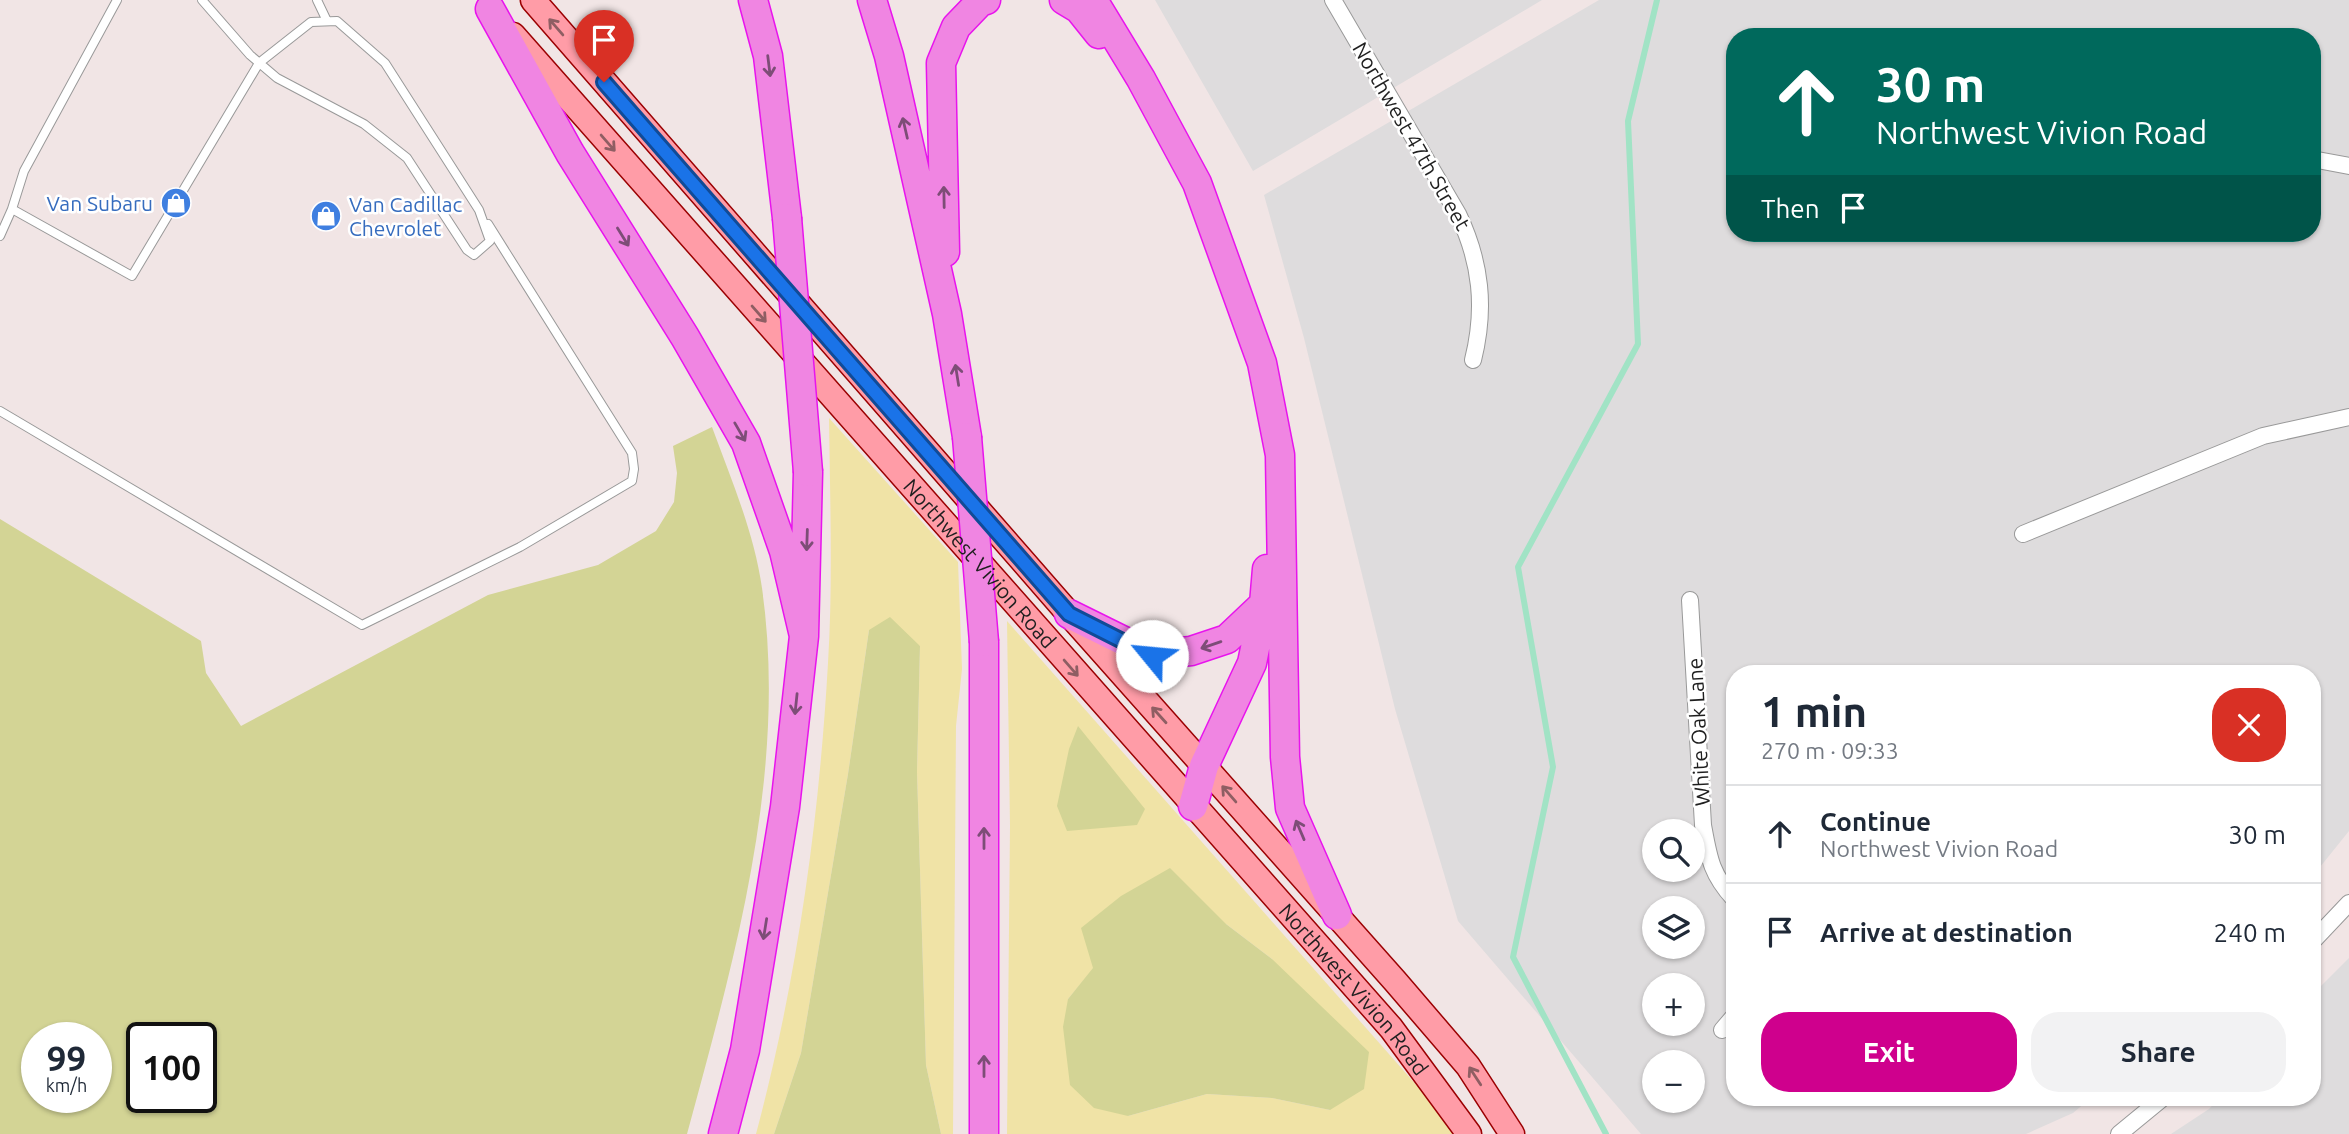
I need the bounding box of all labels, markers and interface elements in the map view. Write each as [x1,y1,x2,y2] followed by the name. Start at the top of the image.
[574,10,634,82] pin
[548,18,564,36] one-way arrow
[585,21,623,59] icon: arrive
[1348,38,1476,234] street label: Northwest 47th Street
[762,55,775,77] one-way arrow
[1761,56,1852,147] icon: ahead
[1876,56,1985,111] text: 30 m
[1876,114,2207,150] text: Northwest Vivion Road
[898,117,911,140] one-way arrow
[600,134,616,152] one-way arrow
[938,185,951,208] one-way arrow
[159,186,193,220] shop icon: Van Subaru
[1834,189,1872,227] icon: arrive
[46,191,153,215] place label: Van Subaru
[349,192,462,240] place label: Van Cadillac Chevrolet
[1761,194,1820,223] text: Then
[309,199,343,233] shop icon: Van Cadillac Chevrolet
[616,227,630,247] one-way arrow
[751,304,767,322] one-way arrow
[950,364,963,387] one-way arrow
[733,422,747,442] one-way arrow
[899,474,1061,653] street label: Northwest Vivion Road
[800,528,813,551] one-way arrow
[1115,619,1189,693] position arrow
[1200,639,1222,652] one-way arrow
[1682,657,1714,807] street label: White Oak Lane
[1063,659,1079,677] one-way arrow
[1761,688,1867,735] text: 1 min
[2212,688,2286,762] button: close
[790,692,803,715] one-way arrow
[1151,706,1167,724] one-way arrow
[1761,738,1899,763] text: 270 m · 09:33
[1221,785,1237,803] one-way arrow
[1820,807,1931,836] text: Continue
[1761,815,1799,853] icon: ahead
[1642,819,1705,1113] map controls
[1642,819,1705,882] button: search
[1293,820,1306,841] one-way arrow
[2228,820,2286,849] text: 30 m
[977,827,991,850] one-way arrow
[1820,836,2058,861] text: Northwest Vivion Road
[1642,896,1705,959] button: layers
[1275,898,1433,1080] street label: Northwest Vivion Road
[1761,913,1799,951] icon: arrive
[758,917,771,940] one-way arrow
[1820,918,2073,947] text: Arrive at destination
[2214,918,2286,947] text: 240 m
[1642,973,1705,1036] button: +
[1761,1012,2017,1092] button: Exit
[2031,1012,2286,1092] button: Share
[126,1022,217,1113] speed limit sign: 100
[47,1038,86,1078] text: 99
[1642,1050,1705,1113] button: −
[977,1055,991,1078] one-way arrow
[1467,1067,1481,1087] one-way arrow
[46,1075,87,1095] text: km/h

